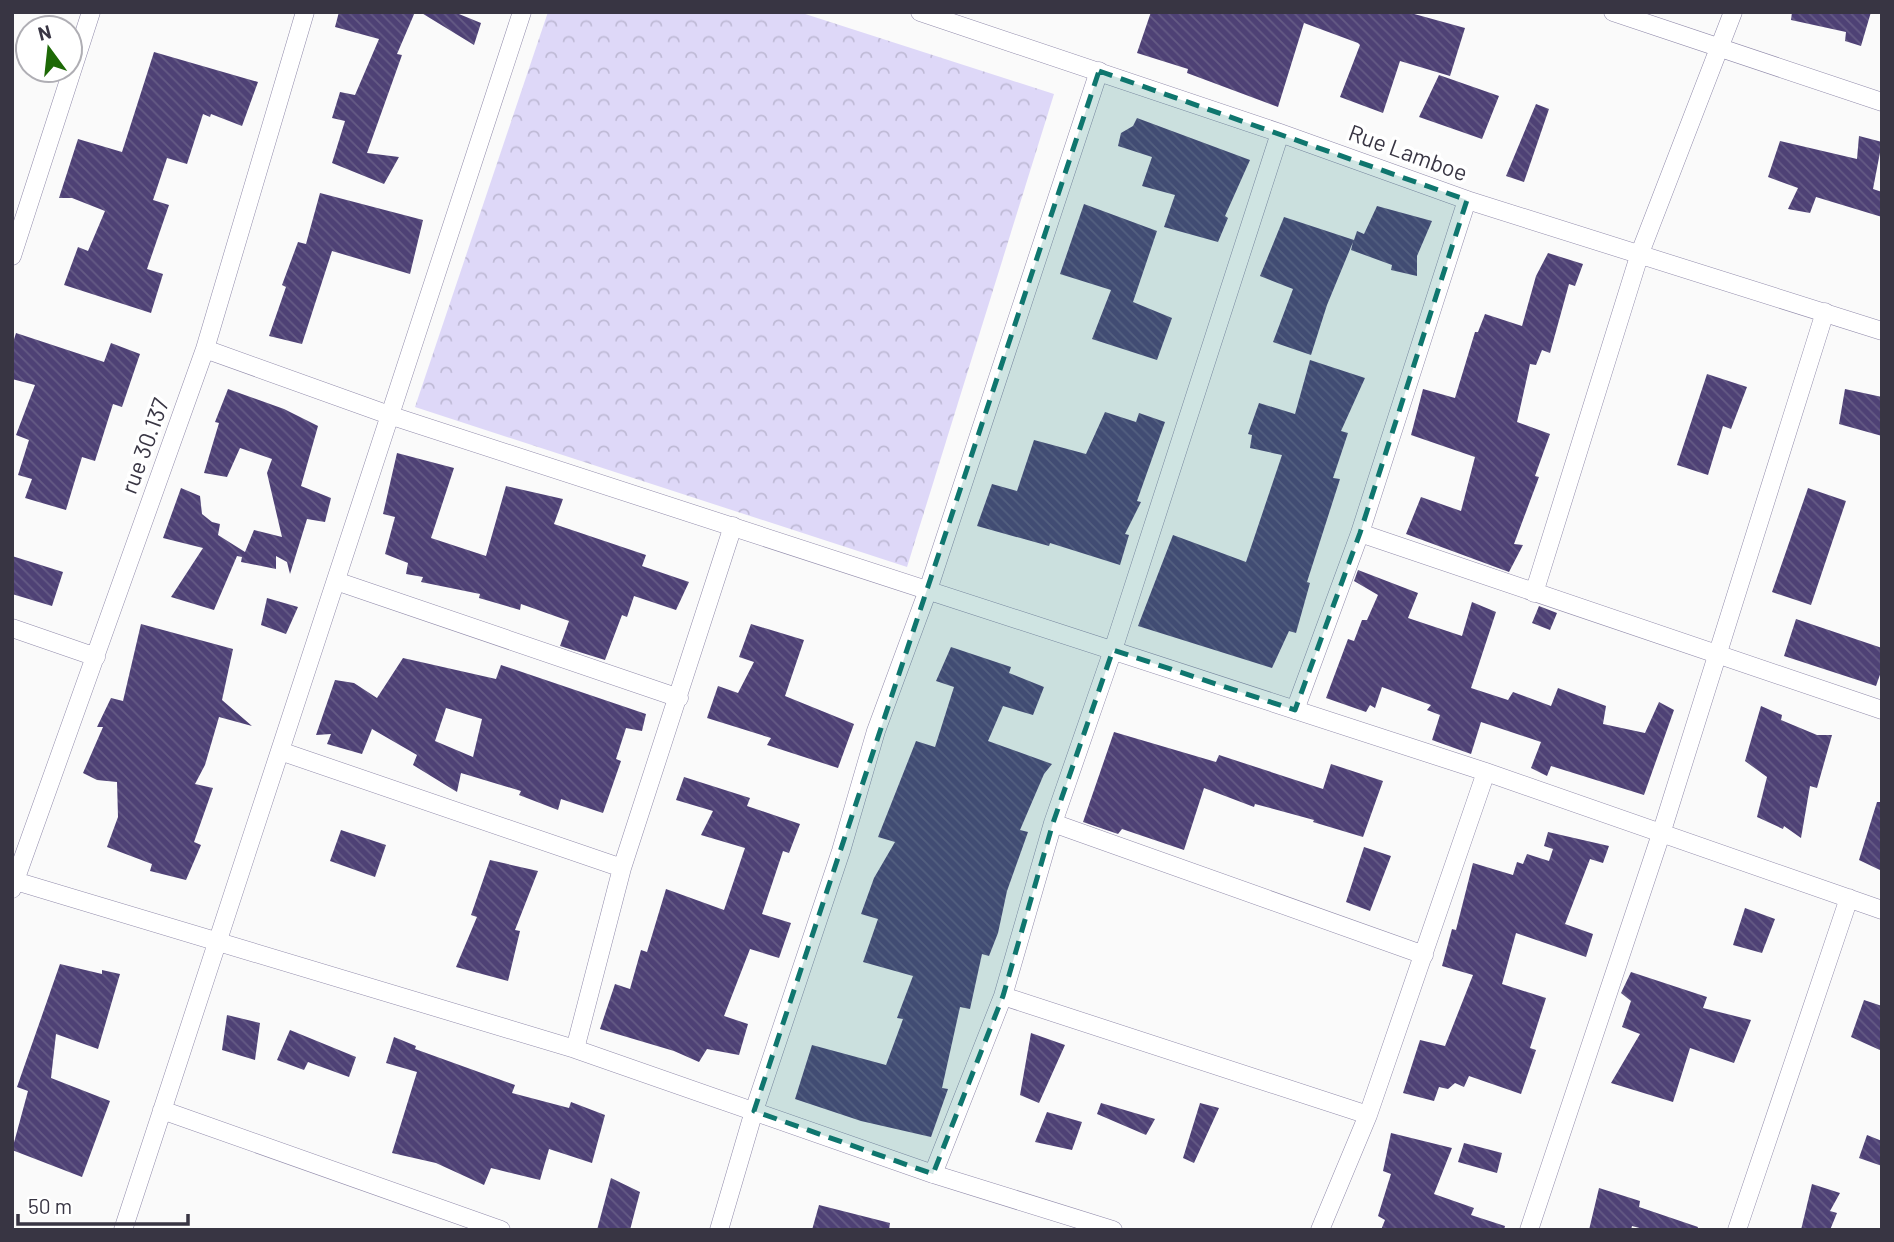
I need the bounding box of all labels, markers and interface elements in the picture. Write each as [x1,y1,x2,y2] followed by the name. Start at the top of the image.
[14,14,84,84] north arrow
[35,19,54,45] text: N
[1345,118,1472,186] street label: Rue Lamboe
[114,394,174,497] street label: rue 30.137
[18,1182,187,1226] scale bar
[28,1193,72,1218] text: 50 m

